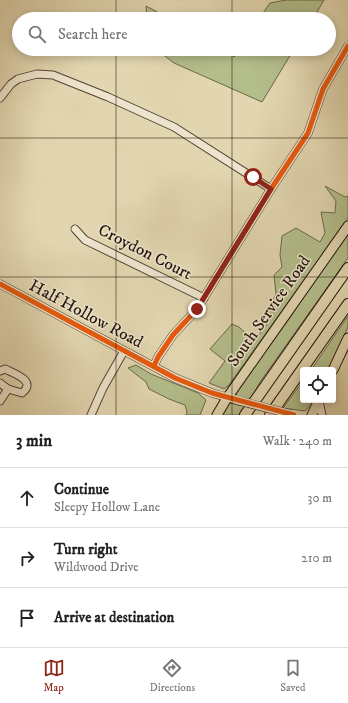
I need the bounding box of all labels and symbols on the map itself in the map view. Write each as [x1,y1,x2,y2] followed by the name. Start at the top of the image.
[244,168,262,186] route start
[94,219,196,285] street label: Croydon Court
[222,251,316,371] street label: South Service Road
[25,275,147,354] street label: Half Hollow Road
[188,300,206,318] route end

